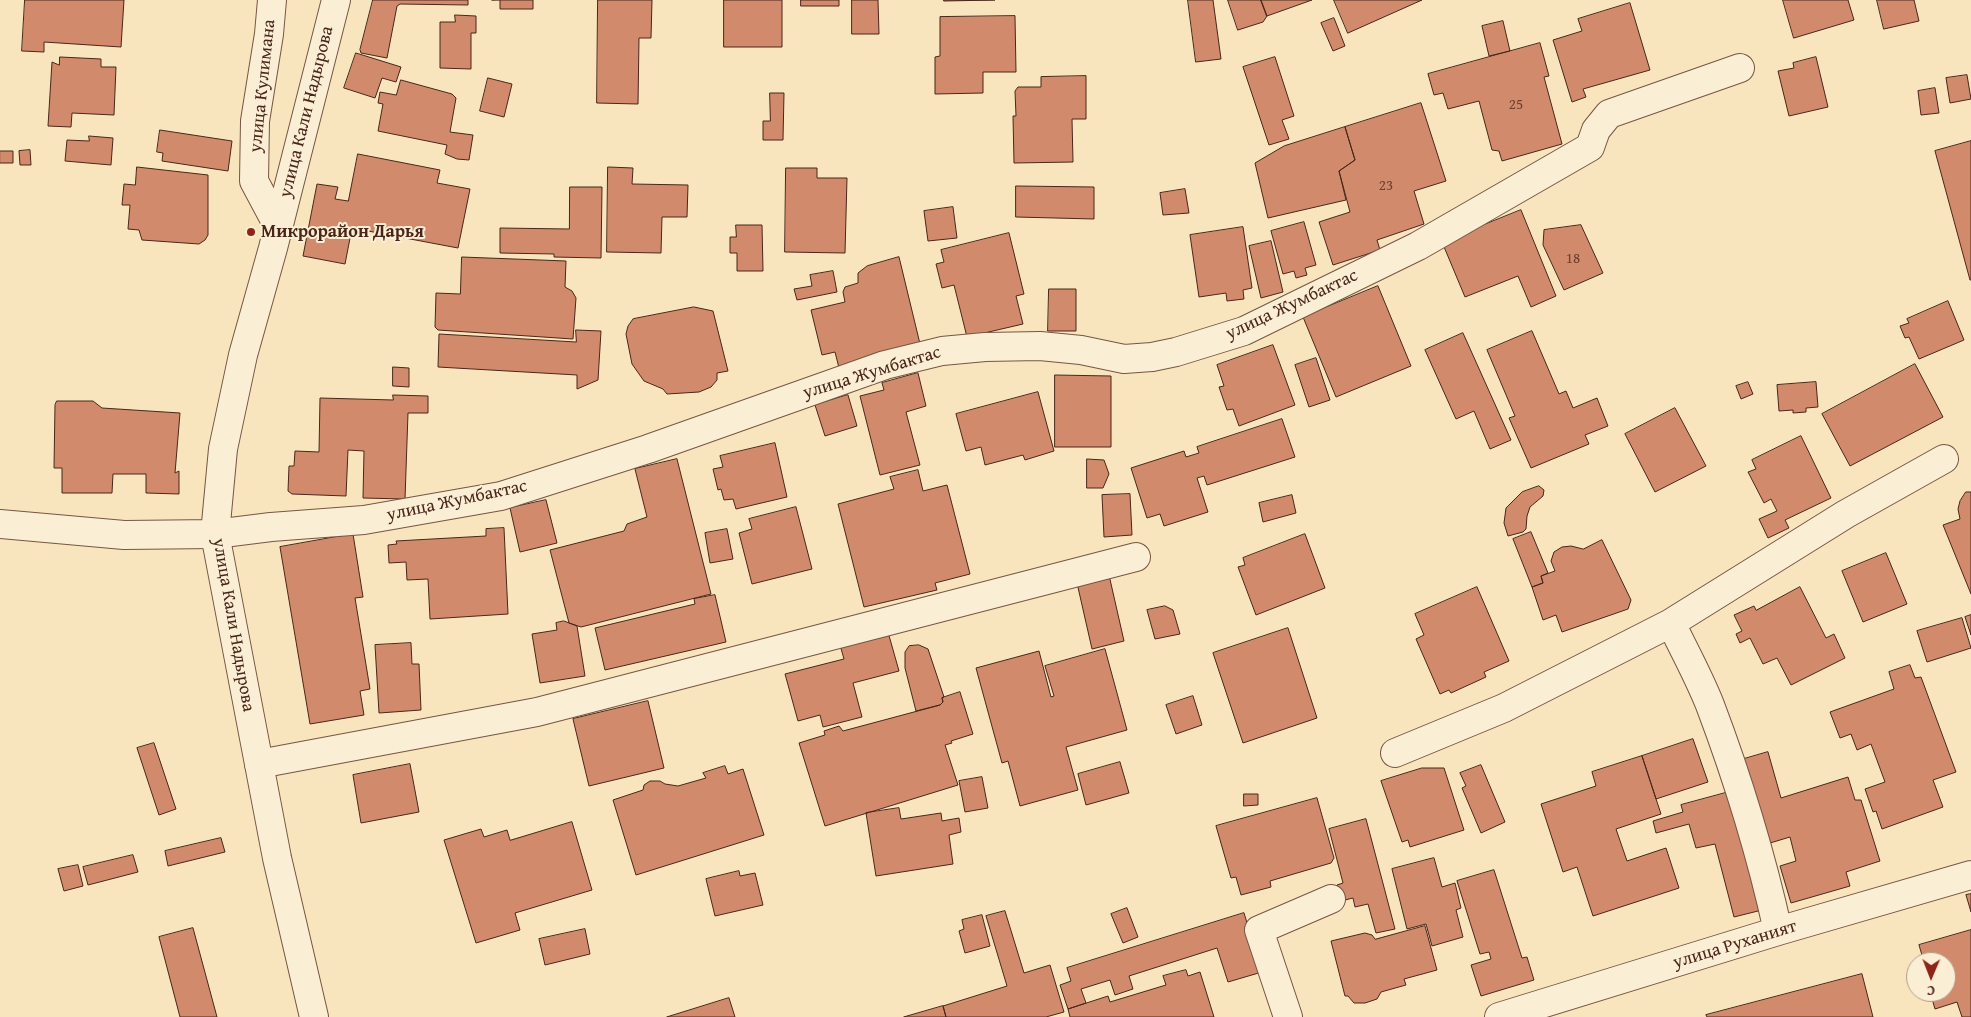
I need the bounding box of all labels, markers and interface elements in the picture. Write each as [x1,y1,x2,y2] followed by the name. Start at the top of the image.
[245,18,281,154] street label: улица Кулимана
[275,24,339,200] street label: улица Кали Надырова
[1509,96,1523,114] house number: 25
[1379,177,1393,195] house number: 23
[261,221,424,243] place label: Микрорайон Дарья
[245,226,257,238] marker: Микрорайон Дарья
[1566,250,1580,268] house number: 18
[1223,265,1361,345] street label: улица Жумбактас
[800,342,944,404] street label: улица Жумбактас
[385,476,529,526] street label: улица Жумбактас
[207,537,259,713] street label: улица Кали Надырова
[1671,916,1799,974] street label: улица Руханият
[1906,952,1956,1002] north arrow
[1927,981,1935,1001] text: С

